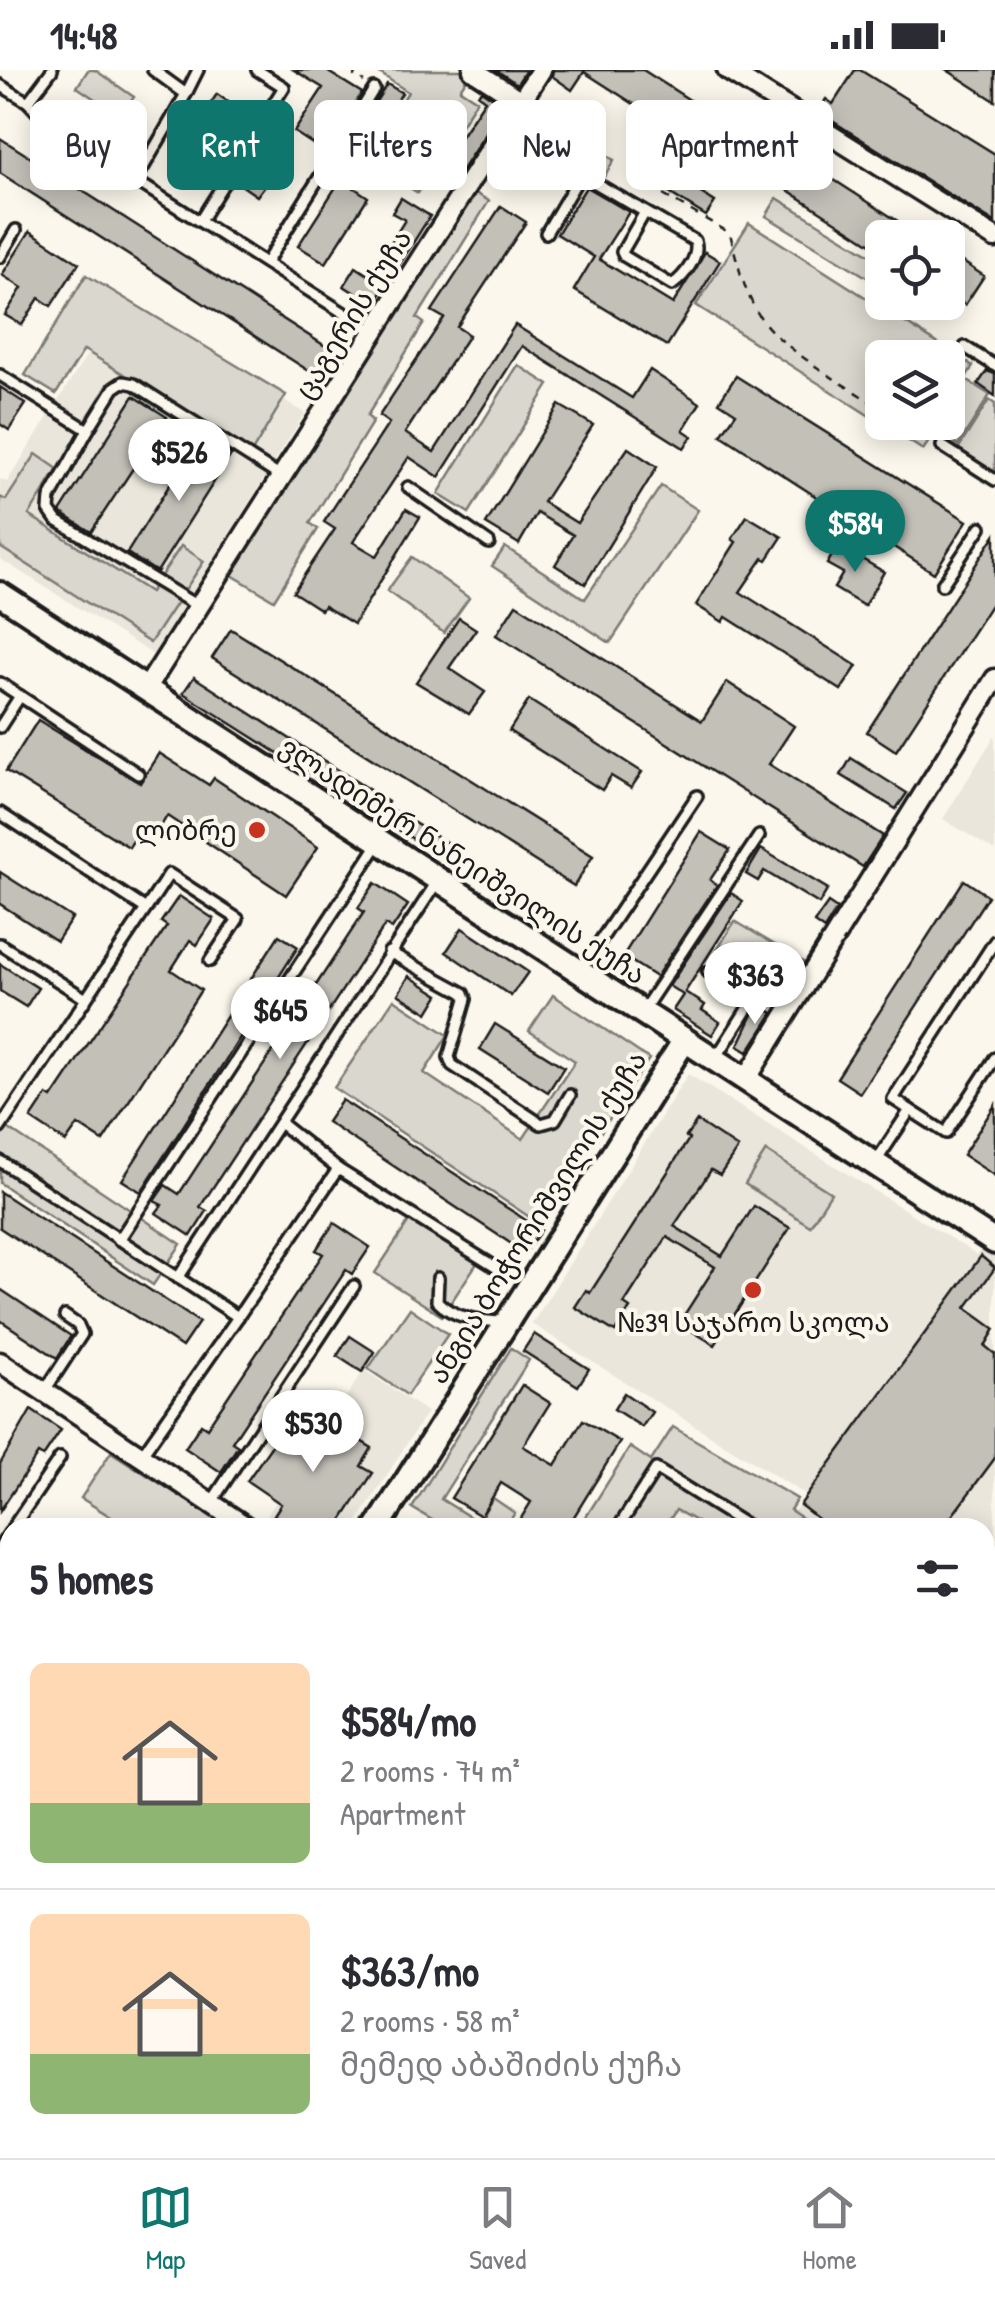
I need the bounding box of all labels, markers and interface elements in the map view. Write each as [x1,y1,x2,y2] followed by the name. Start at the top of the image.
[50,9,118,61] text: 14:48
[30,100,147,190] chip: Buy
[167,100,294,190] chip: Rent
[314,100,467,190] chip: Filters
[487,100,606,190] chip: New
[626,100,833,190] chip: Apartment
[865,220,965,440] map controls
[865,220,965,320] button: locate
[286,222,420,406] street label: ცაგერის ქუჩა
[865,340,965,440] button: layers
[120,419,238,504] pin: $526
[150,430,208,473] text: $526
[796,490,914,575] pin: $584
[827,501,883,544] text: $584
[272,727,654,993] street label: ვლადიმერ ნანეიშვილის ქუჩა
[135,811,237,849] place label: ლიბრე
[246,819,268,841] marker: ლიბრე
[696,942,814,1027] pin: $363
[726,953,784,996] text: $363
[221,977,339,1062] pin: $645
[253,988,307,1031] text: $645
[419,1043,655,1391] street label: ანგია ბოჭორიშვილის ქუჩა
[742,1279,764,1301] marker: №39 საჯარო სკოლა
[616,1303,890,1341] place label: №39 საჯარო სკოლა
[254,1390,372,1475] pin: $530
[284,1401,342,1444] text: $530
[30,1550,153,1607] text: 5 homes
[910,1551,965,1606] icon: filters
[340,1692,476,1749] text: $584/mo
[110,1703,230,1823] icon: home
[340,1749,520,1792] text: 2 rooms · 74 m²
[340,1792,465,1835] text: Apartment
[340,1942,479,1999] text: $363/mo
[110,1954,230,2074] icon: home
[340,1999,520,2042] text: 2 rooms · 58 m²
[340,2043,682,2086] text: მემედ აბაშიძის ქუჩა
[138,2180,193,2278] tab: Map
[469,2180,526,2278] tab: Saved
[802,2180,857,2278] tab: Home

